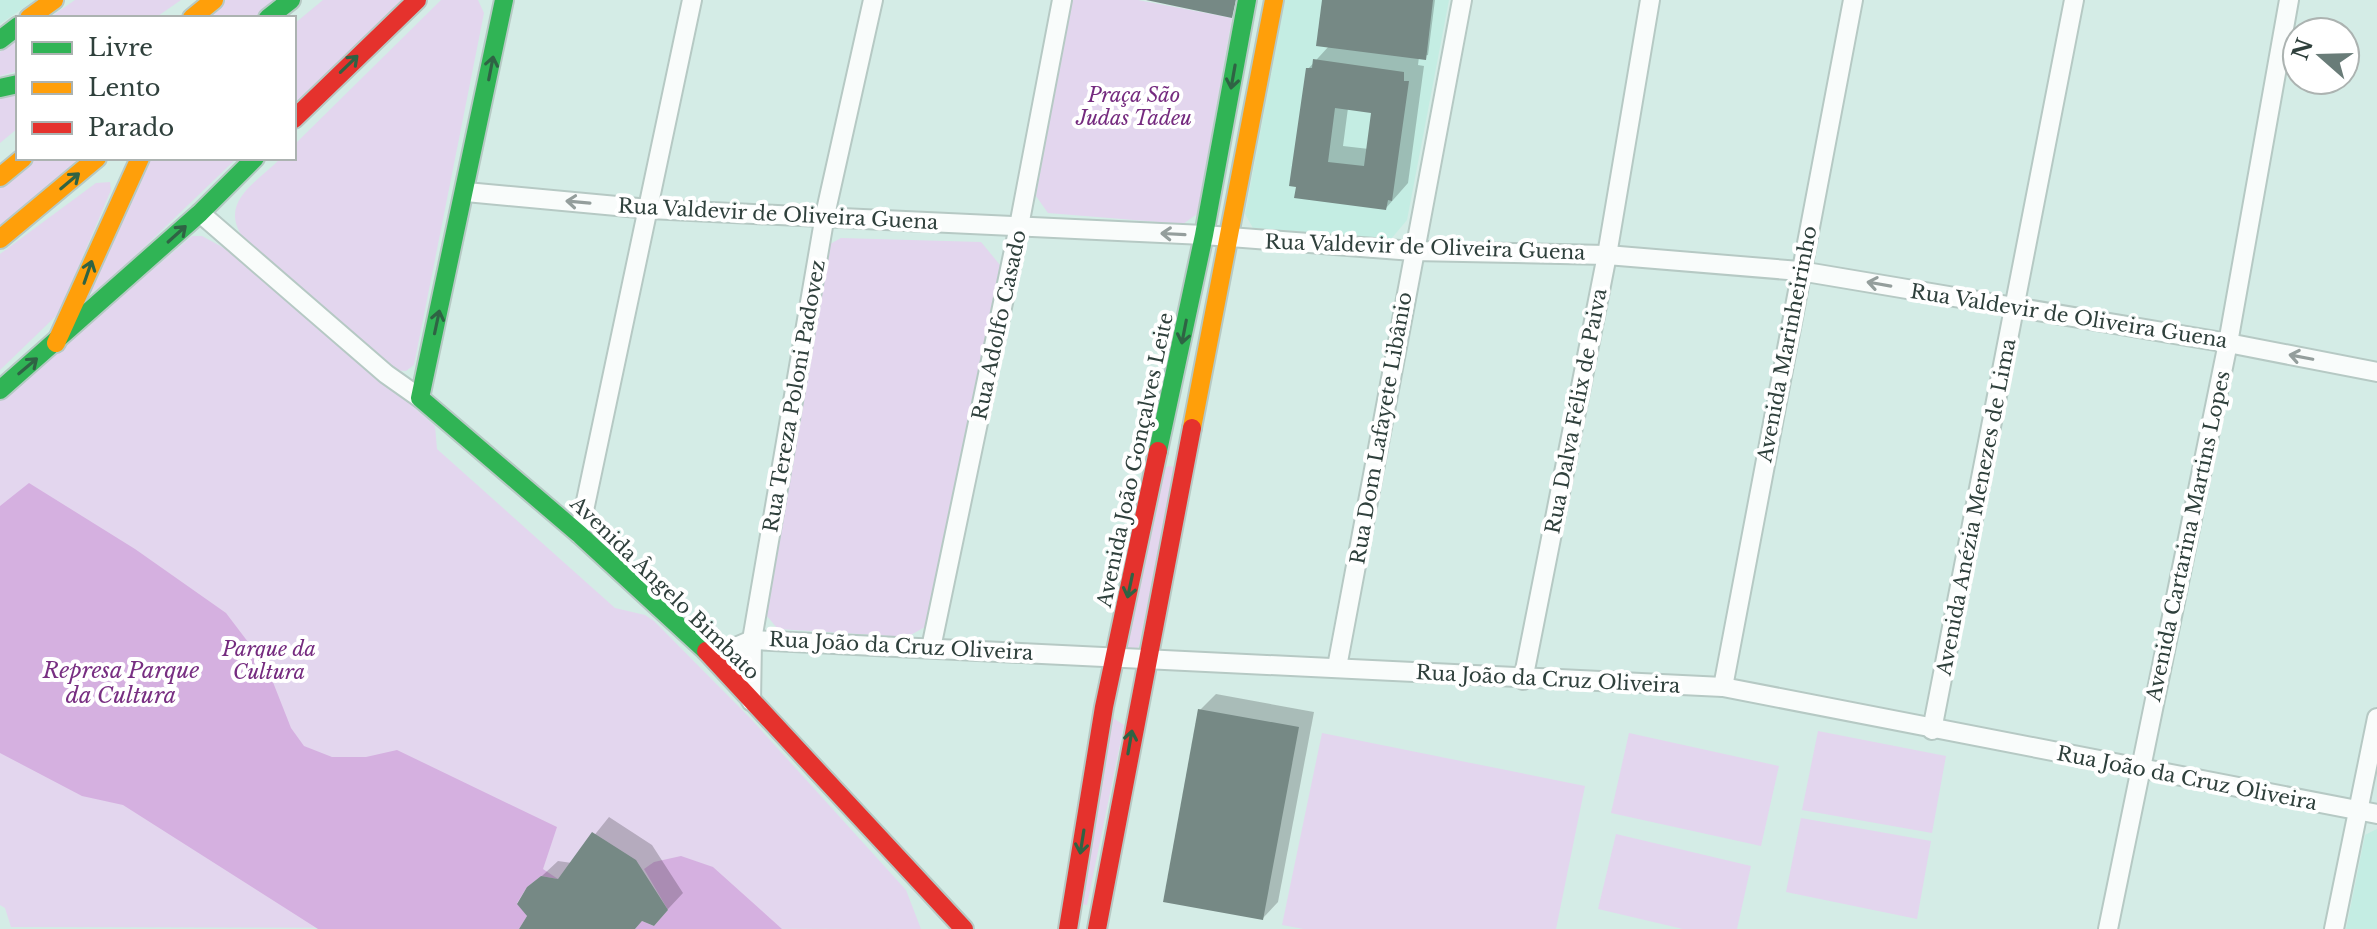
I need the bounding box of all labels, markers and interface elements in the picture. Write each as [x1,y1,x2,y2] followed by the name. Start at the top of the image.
[16,16,296,160] legend
[2281,16,2361,96] north arrow
[88,33,153,62] text: Livre
[2286,35,2319,64] text: N
[339,55,358,74] one-way arrow
[484,56,499,81] one-way arrow
[1224,64,1239,89] one-way arrow
[88,73,161,102] text: Lento
[1075,83,1192,130] park label: Praça São Judas Tadeu
[88,113,174,142] text: Parado
[59,172,80,190] one-way arrow
[565,194,592,209] one-way arrow
[617,194,940,234] street label: Rua Valdevir de Oliveira Guena
[1752,224,1822,465] street label: Avenida Marinheirinho
[166,226,186,244] one-way arrow
[1160,226,1187,241] one-way arrow
[967,228,1031,422] street label: Rua Adolfo Casado
[1264,229,1587,265] street label: Rua Valdevir de Oliveira Guena
[758,258,830,534] street label: Rua Tereza Poloni Padovez
[82,260,96,284] one-way arrow
[1867,276,1892,291] one-way arrow
[1909,279,2230,353] street label: Rua Valdevir de Oliveira Guena
[1540,285,1612,536] street label: Rua Dalva Félix de Paiva
[1345,290,1417,566] street label: Rua Dom Lafayete Libânio
[430,310,445,335] one-way arrow
[1092,310,1178,611] street label: Avenida João Gonçalves Leite
[1176,319,1191,344] one-way arrow
[1931,336,2021,678] street label: Avenida Anézia Menezes de Lima
[2288,349,2314,364] one-way arrow
[17,357,38,375] one-way arrow
[2141,368,2235,704] street label: Avenida Cartarina Martins Lopes
[565,490,765,685] street label: Avenida Ângelo Bimbato
[1122,573,1137,599] one-way arrow
[768,627,1035,665] street label: Rua João da Cruz Oliveira
[221,637,316,684] park label: Parque da Cultura
[42,657,199,709] water label: Represa Parque da Cultura
[1415,660,1682,698] street label: Rua João da Cruz Oliveira
[1124,730,1139,755] one-way arrow
[2055,741,2320,815] street label: Rua João da Cruz Oliveira
[1074,829,1089,854] one-way arrow

